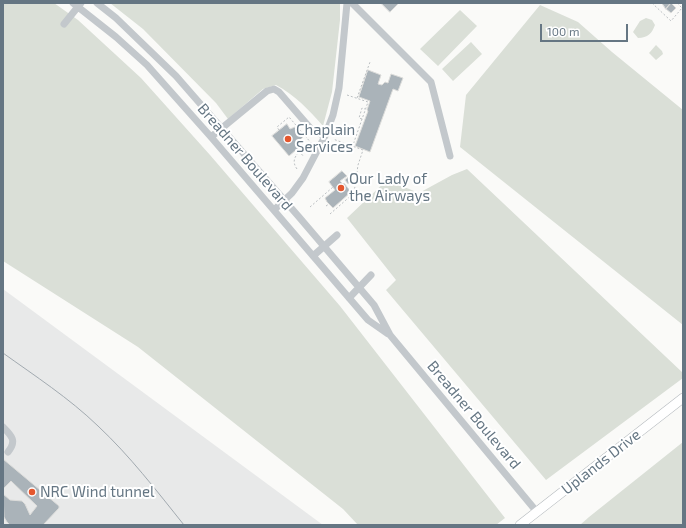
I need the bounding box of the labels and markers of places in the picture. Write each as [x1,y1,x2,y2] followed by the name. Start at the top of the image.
[296,121,355,156] place label: Chaplain Services
[283,134,293,144] marker: Chaplain Services
[349,170,430,205] place label: Our Lady of the Airways
[336,183,346,193] marker: Our Lady of the Airways
[40,483,155,501] place label: NRC Wind tunnel
[27,487,37,497] marker: NRC Wind tunnel

